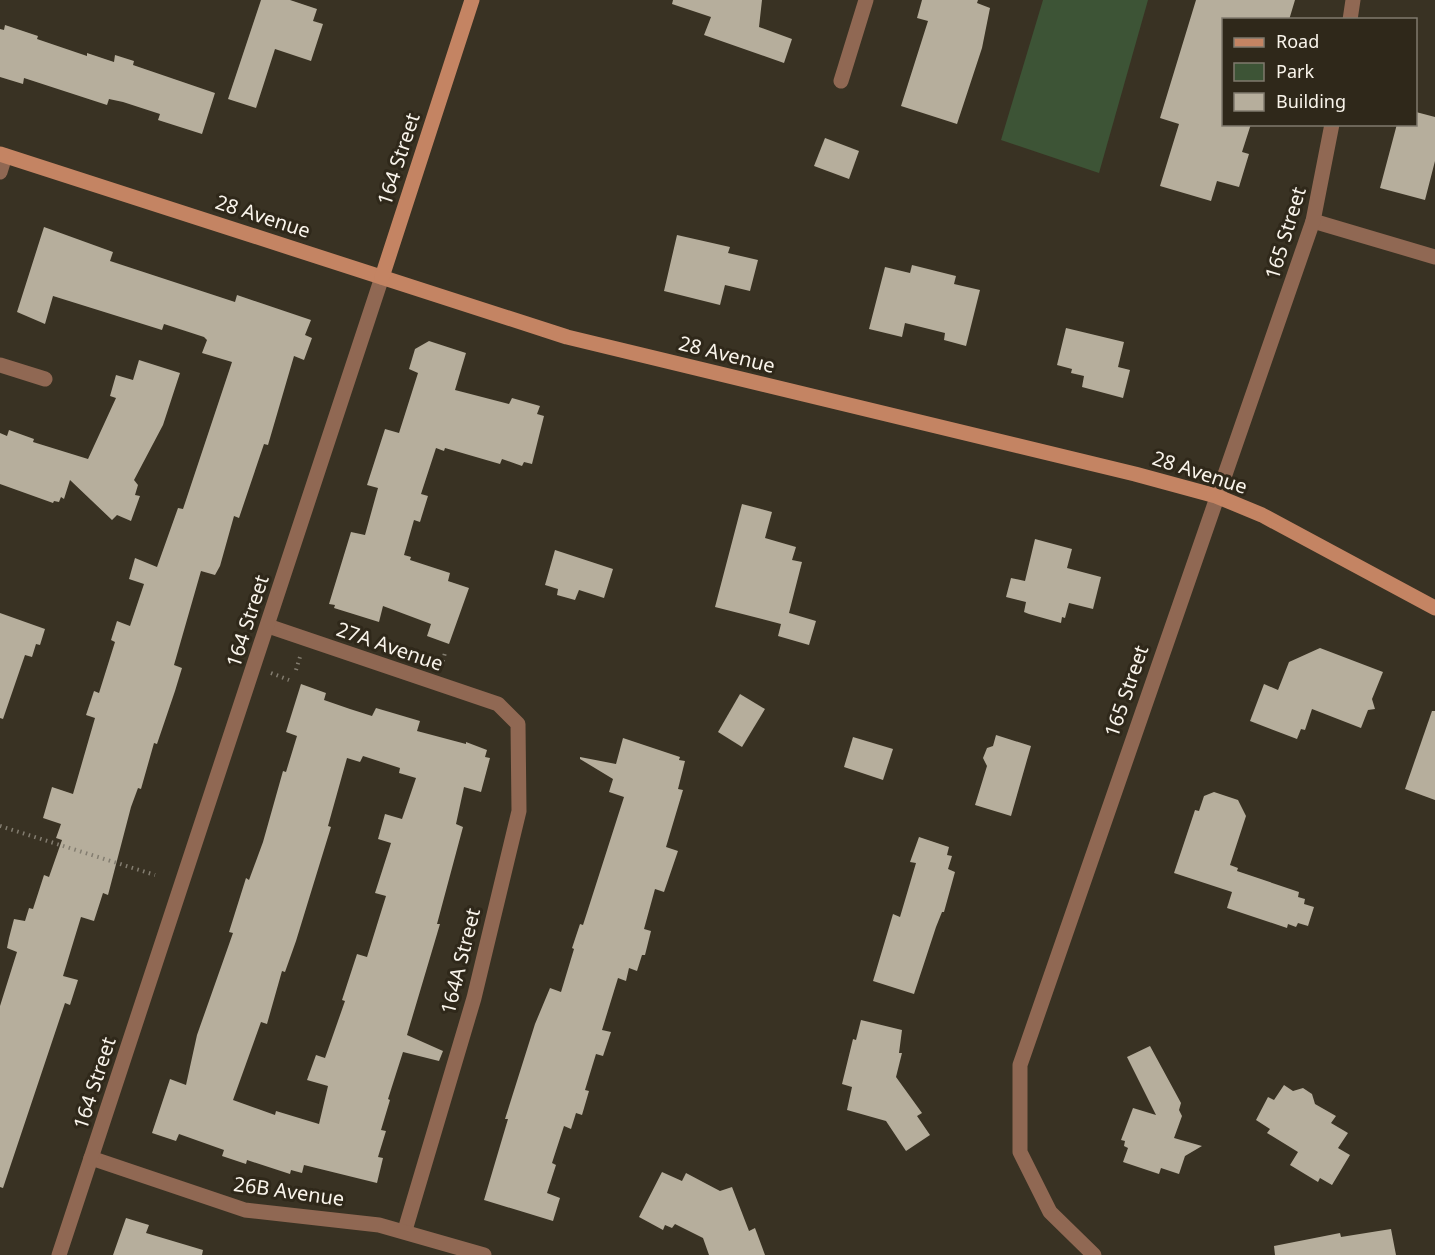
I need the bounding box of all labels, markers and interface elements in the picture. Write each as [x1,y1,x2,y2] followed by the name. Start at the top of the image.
[1222,18,1417,126] legend
[1276,29,1319,53] text: Road
[1276,59,1314,83] text: Park
[1276,89,1346,113] text: Building
[370,109,426,209] street label: 164 Street
[1258,183,1312,283] street label: 165 Street
[212,188,314,244] street label: 28 Avenue
[676,329,778,379] street label: 28 Avenue
[1149,444,1251,500] street label: 28 Avenue
[219,571,275,671] street label: 164 Street
[333,615,447,677] street label: 27A Avenue
[1098,642,1154,740] street label: 165 Street
[434,905,486,1017] street label: 164A Street
[66,1033,122,1133] street label: 164 Street
[232,1170,346,1212] street label: 26B Avenue

